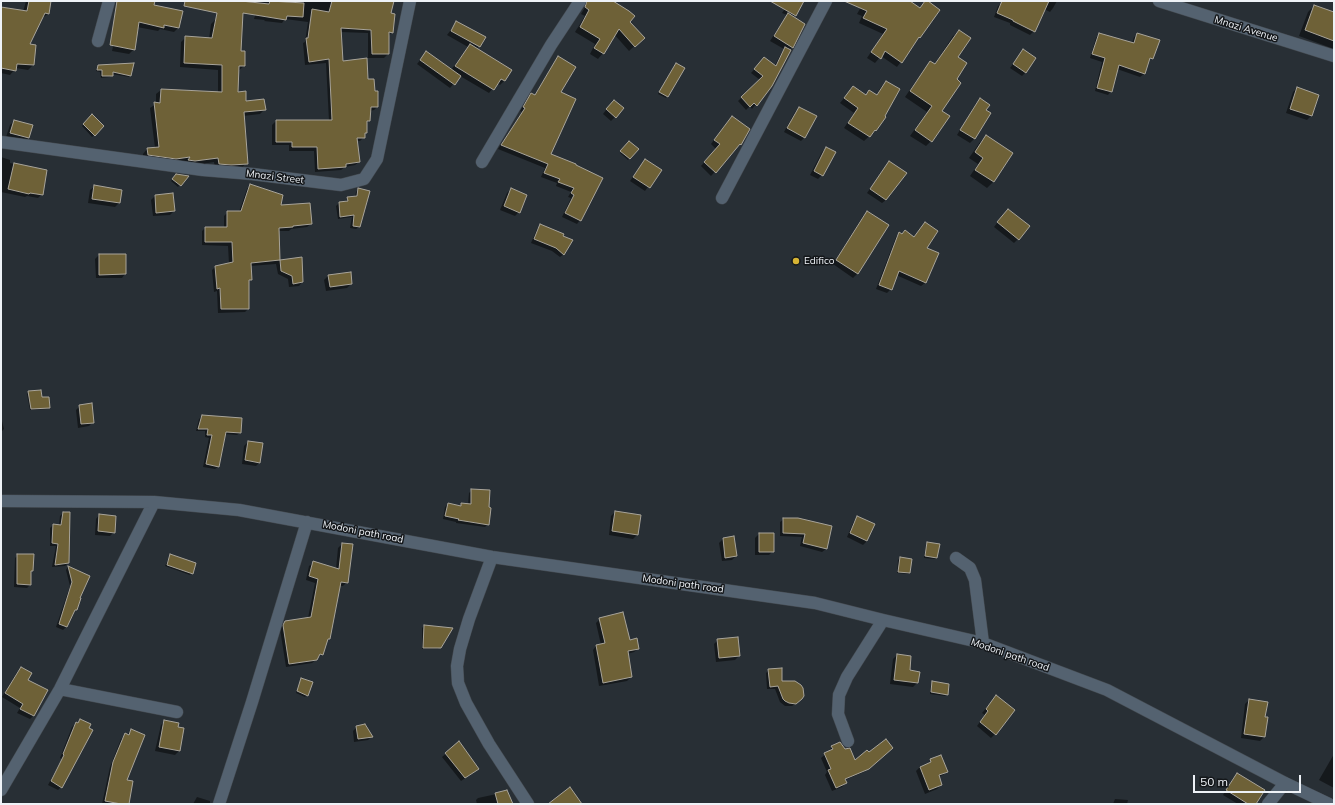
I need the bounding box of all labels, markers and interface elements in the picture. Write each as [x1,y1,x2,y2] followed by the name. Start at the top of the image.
[1213,14,1279,44] street label: Mnazi Avenue
[245,167,305,187] street label: Mnazi Street
[804,255,835,267] place label: Edifico
[791,256,801,266] marker: Edifico
[322,518,404,546] street label: Modoni path road
[642,572,724,596] street label: Modoni path road
[969,636,1051,674] street label: Modoni path road
[1195,767,1303,793] scale bar
[1200,774,1228,789] text: 50 m

